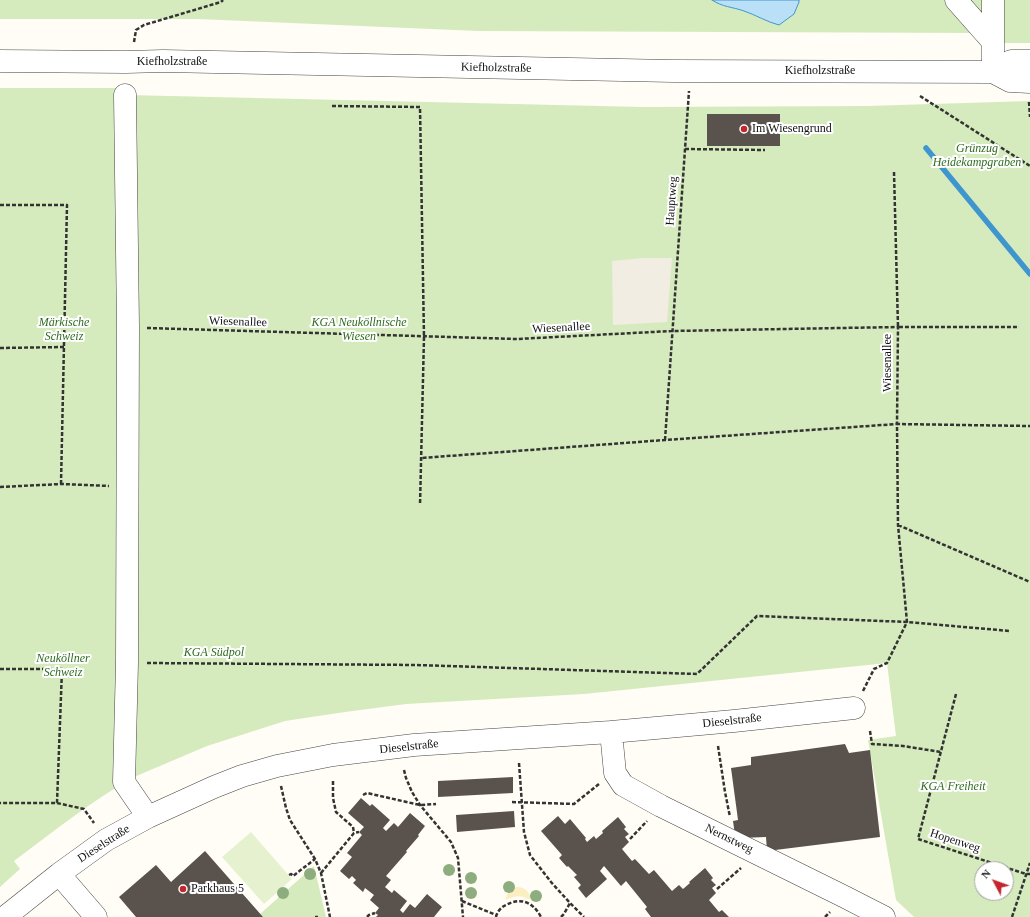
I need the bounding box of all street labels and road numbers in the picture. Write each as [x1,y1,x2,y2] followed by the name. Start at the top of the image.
[137,55,207,69] street label: Kiefholzstraße
[461,60,531,76] street label: Kiefholzstraße
[785,64,855,78] street label: Kiefholzstraße
[663,176,681,226] street label: Hauptweg
[209,314,267,330] street label: Wiesenallee
[532,319,590,337] street label: Wiesenallee
[881,334,895,392] street label: Wiesenallee
[702,711,762,731] street label: Dieselstraße
[379,737,439,757] street label: Dieselstraße
[702,821,756,857] street label: Nernstweg
[75,822,133,866] street label: Dieselstraße
[928,826,982,856] street label: Hopenweg

